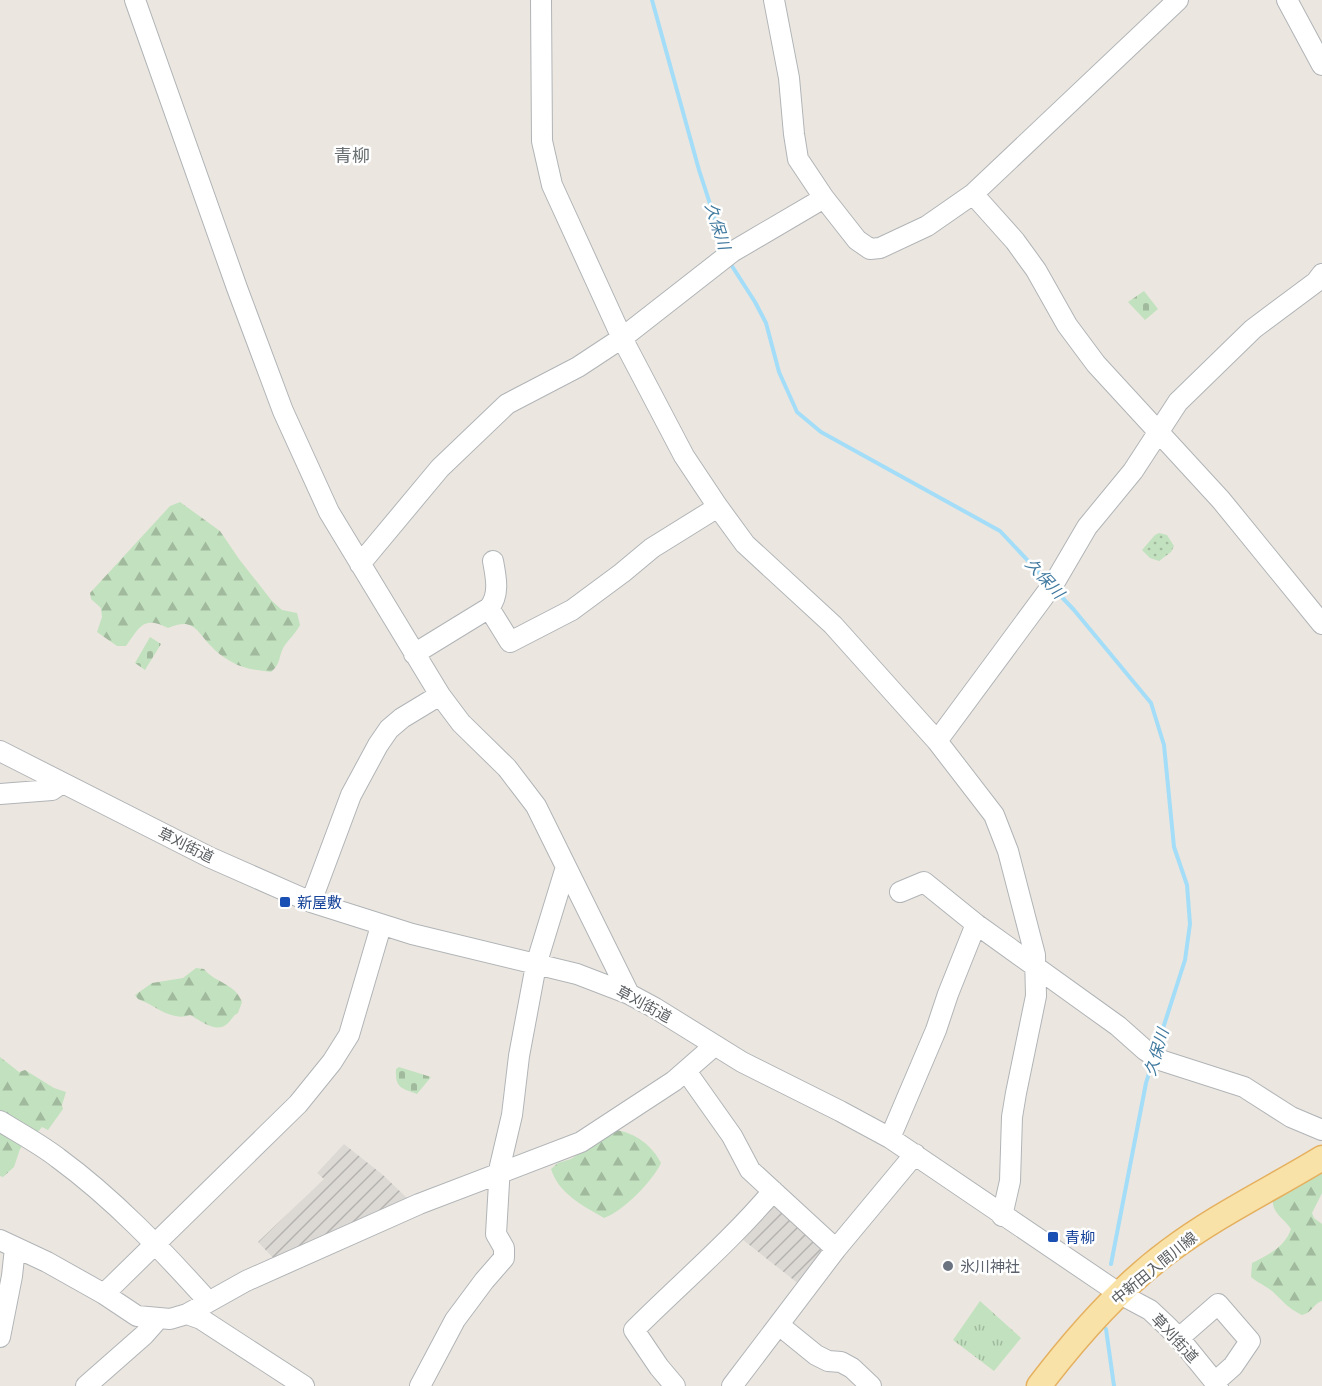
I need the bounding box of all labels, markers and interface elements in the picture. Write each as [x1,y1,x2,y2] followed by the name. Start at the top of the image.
[334,142,370,169] district label: 青柳
[699,199,737,254] water label: 久保川
[1020,552,1072,605] water label: 久保川
[154,822,218,868] street label: 草刈街道
[297,891,342,914] place label: 新屋敷
[278,895,292,909] marker: 新屋敷
[612,980,676,1028] street label: 草刈街道
[1138,1024,1175,1078] water label: 久保川
[1065,1226,1095,1249] place label: 青柳
[1106,1226,1202,1310] street label: 中新田入間川線
[1046,1230,1060,1244] marker: 青柳
[960,1255,1020,1278] place label: 氷川神社
[941,1259,955,1273] marker: 氷川神社
[1146,1308,1204,1368] street label: 草刈街道

